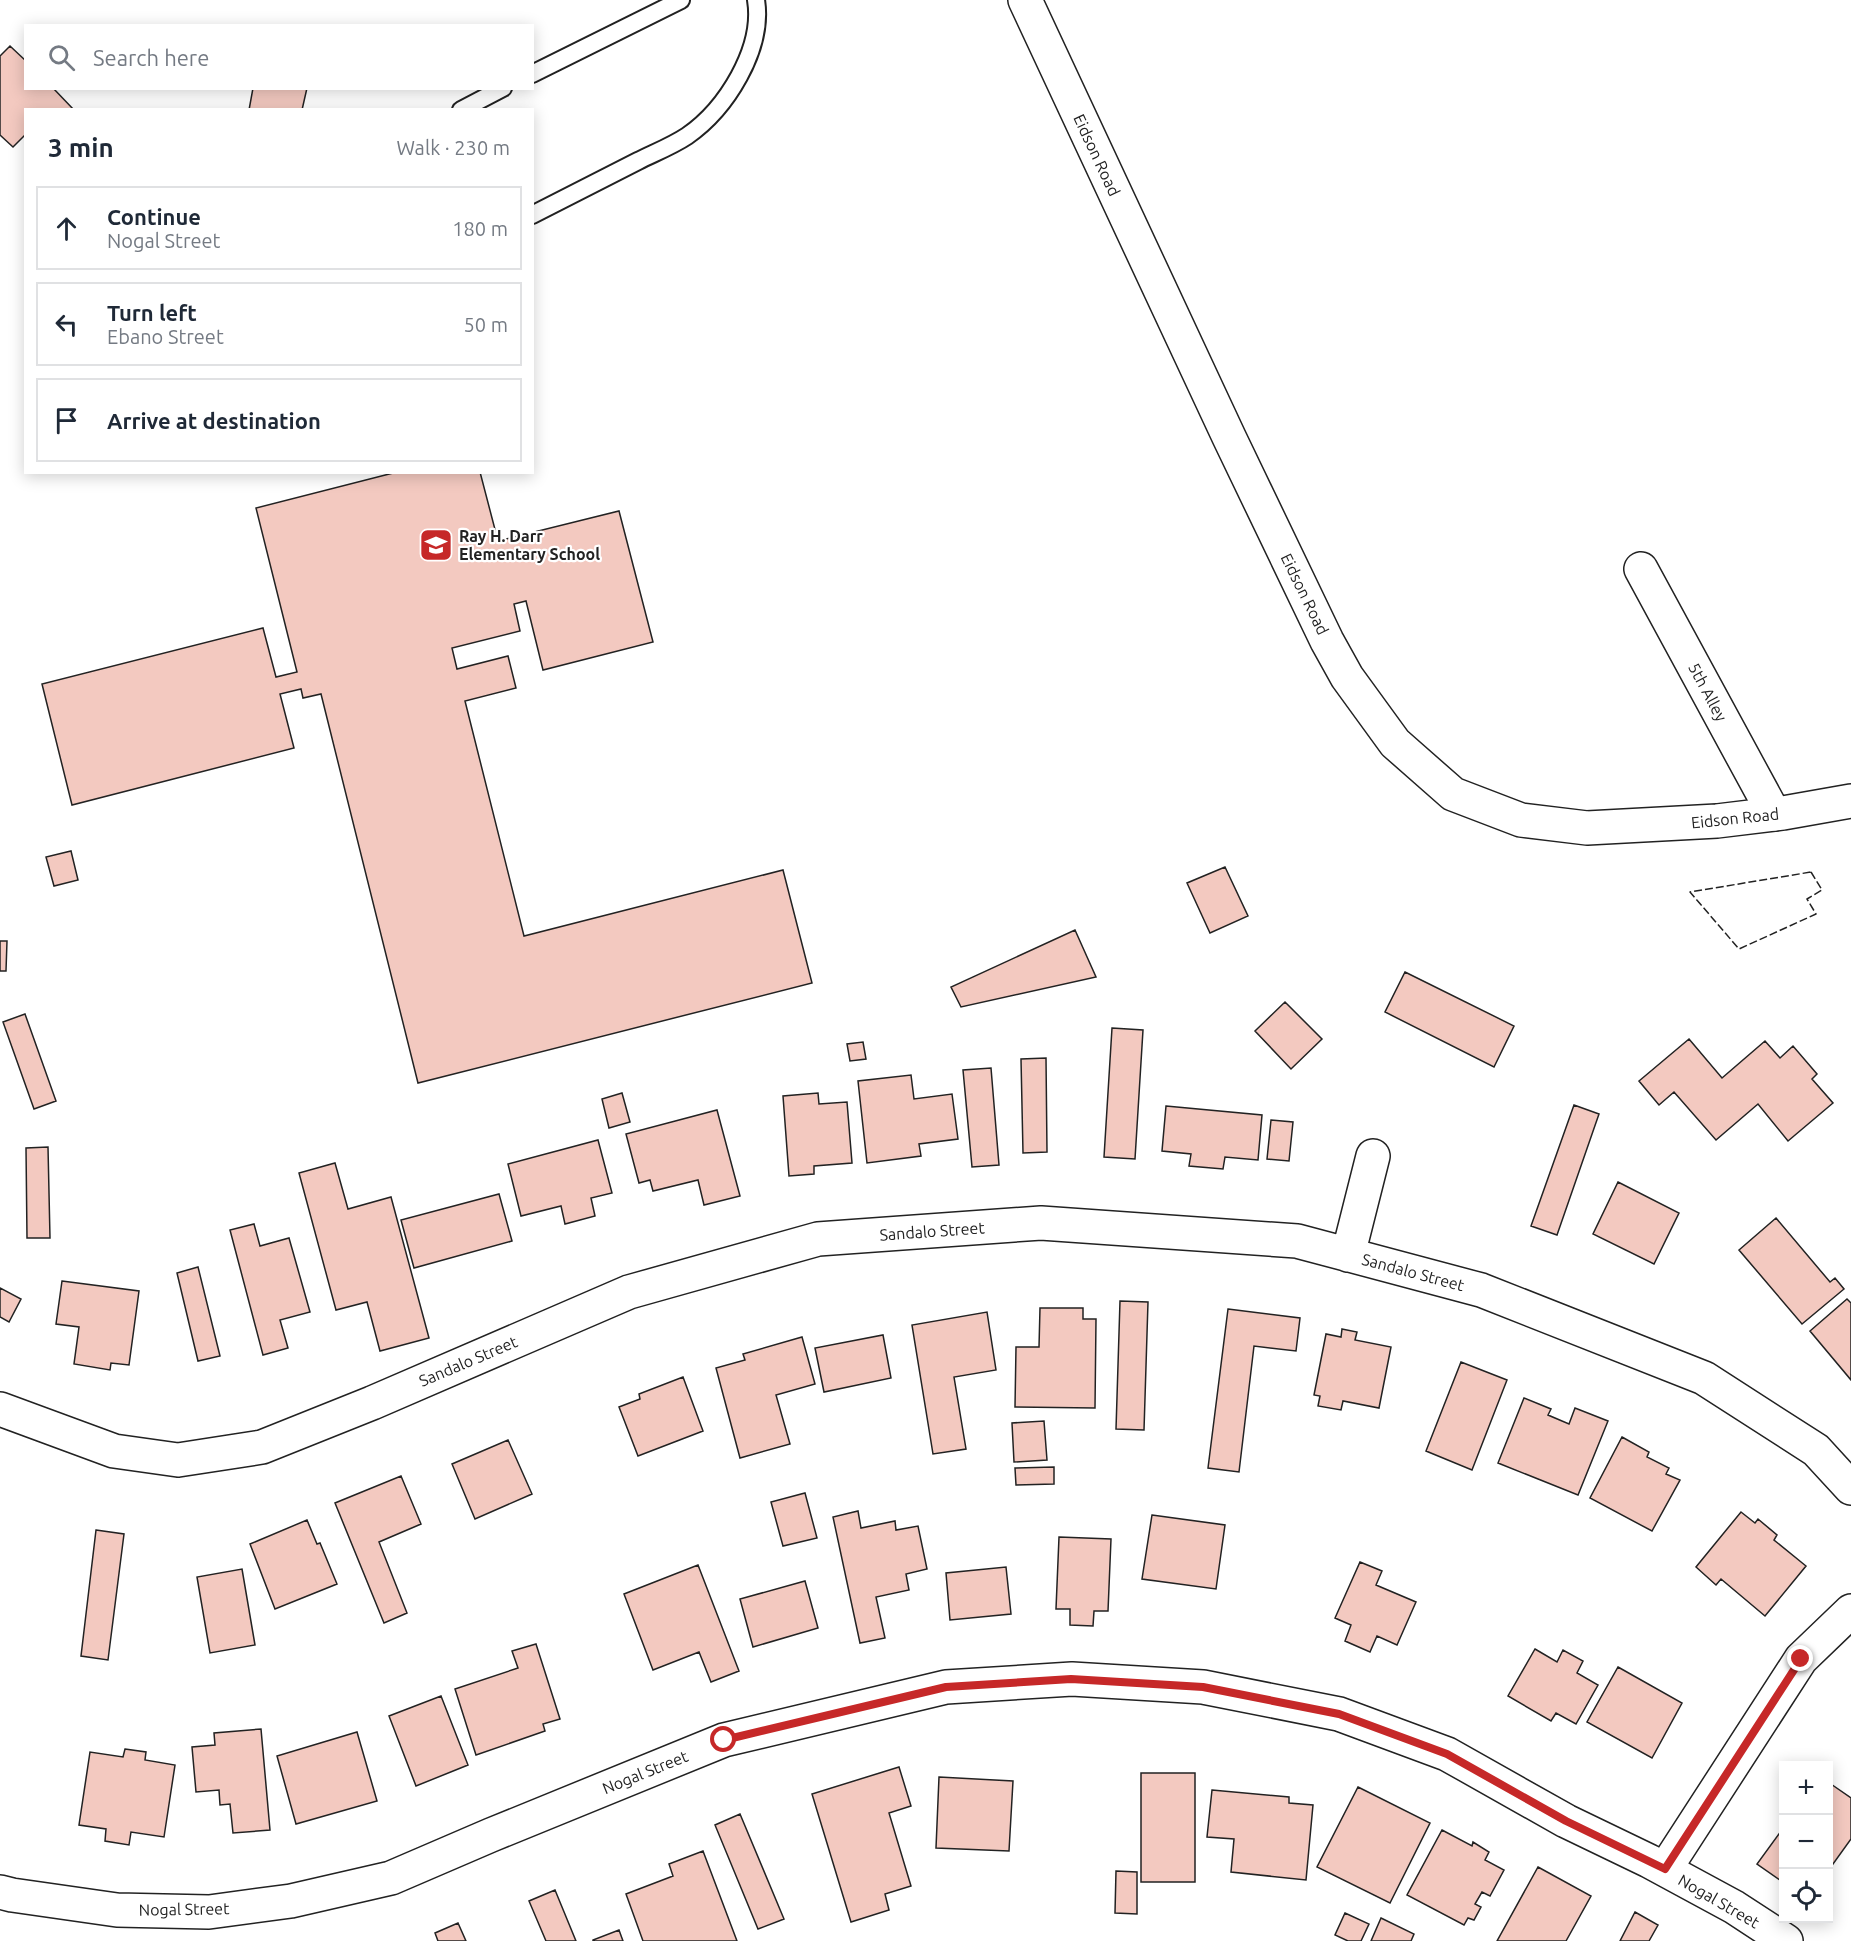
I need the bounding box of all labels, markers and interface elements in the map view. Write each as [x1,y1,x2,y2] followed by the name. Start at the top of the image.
[24,24,534,90] search box
[45,41,78,74] icon: search
[93,45,209,70] text: Search here
[1070,111,1124,199] street label: Eidson Road
[48,133,114,162] text: 3 min
[397,136,510,159] text: Walk · 230 m
[107,204,201,229] text: Continue
[50,212,83,245] icon: ahead
[452,217,508,240] text: 180 m
[107,229,220,252] text: Nogal Street
[107,300,197,325] text: Turn left
[50,308,83,341] icon: left
[464,313,508,336] text: 50 m
[107,325,224,348] text: Ebano Street
[50,404,83,437] icon: arrive
[107,408,321,433] text: Arrive at destination
[418,527,454,563] school or university icon: Ray H. Darr Elementary School
[459,527,600,563] place label: Ray H. Darr Elementary School
[1278,550,1332,638] street label: Eidson Road
[1685,660,1731,724] street label: 5th Alley
[1690,804,1780,832] street label: Eidson Road
[879,1218,986,1244] street label: Sandalo Street
[1360,1250,1467,1294] street label: Sandalo Street
[416,1332,521,1390] street label: Sandalo Street
[1787,1645,1813,1671] route end
[710,1726,736,1752] route start
[600,1746,691,1797] street label: Nogal Street
[1779,1761,1833,1923] map controls
[1779,1761,1833,1815] button: +
[1779,1815,1833,1869] button: −
[1779,1869,1833,1923] button: locate
[1675,1871,1763,1932] street label: Nogal Street
[138,1899,230,1919] street label: Nogal Street

